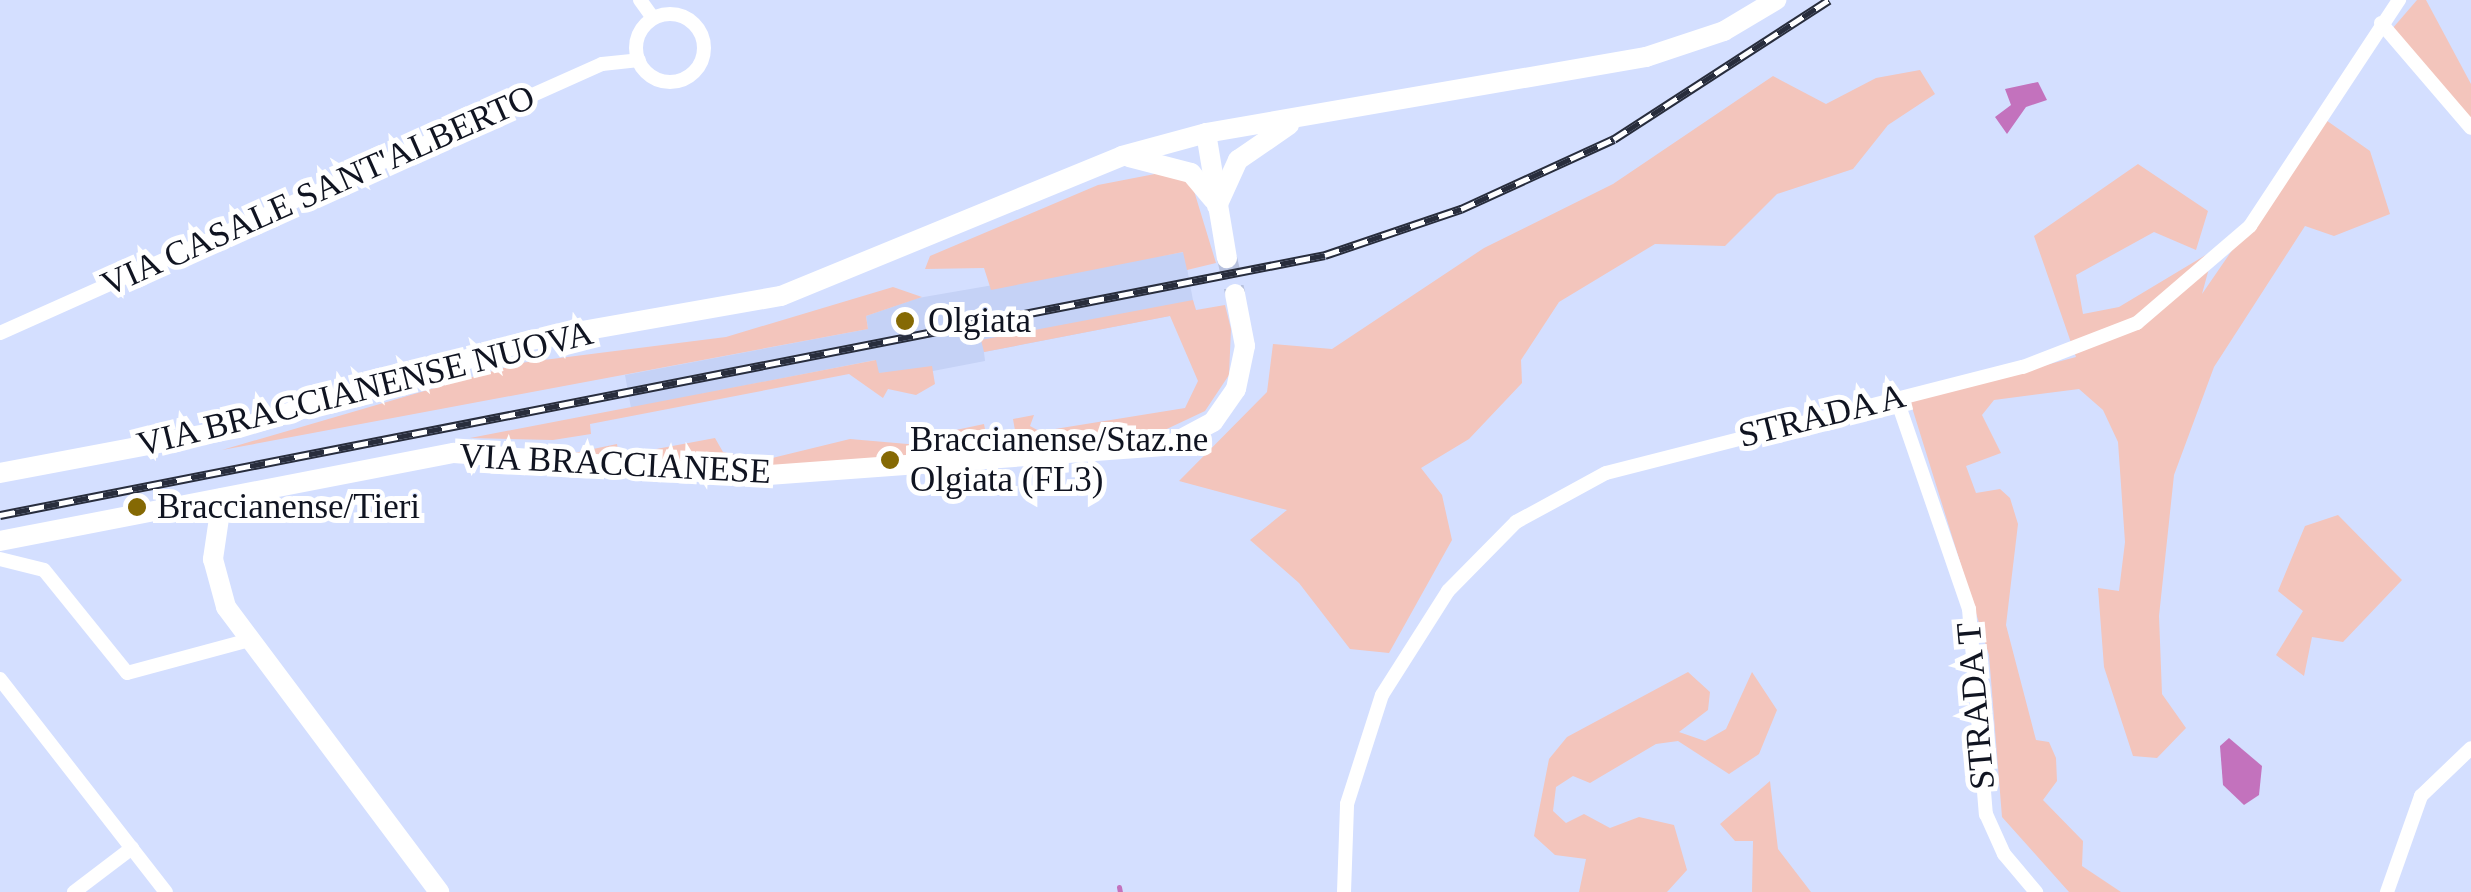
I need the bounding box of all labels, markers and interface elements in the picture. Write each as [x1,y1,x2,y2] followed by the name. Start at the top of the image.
[94,76,542,306] street label: VIA CASALE SANT'ALBERTO
[928,300,1031,342] place label: Olgiata
[892,308,918,334] marker: Olgiata
[132,312,598,466] street label: VIA BRACCIANENSE NUOVA
[1732,375,1912,457] street label: STRADA A
[910,419,1208,501] place label: Braccianense/Staz.ne Olgiata (FL3)
[457,435,773,493] street label: VIA BRACCIANESE
[879,449,901,471] marker: Braccianense/Staz.ne Olgiata (FL3)
[157,486,420,528] place label: Braccianense/Tieri
[126,496,148,518] marker: Braccianense/Tieri
[1948,619,2004,793] street label: STRADA T

